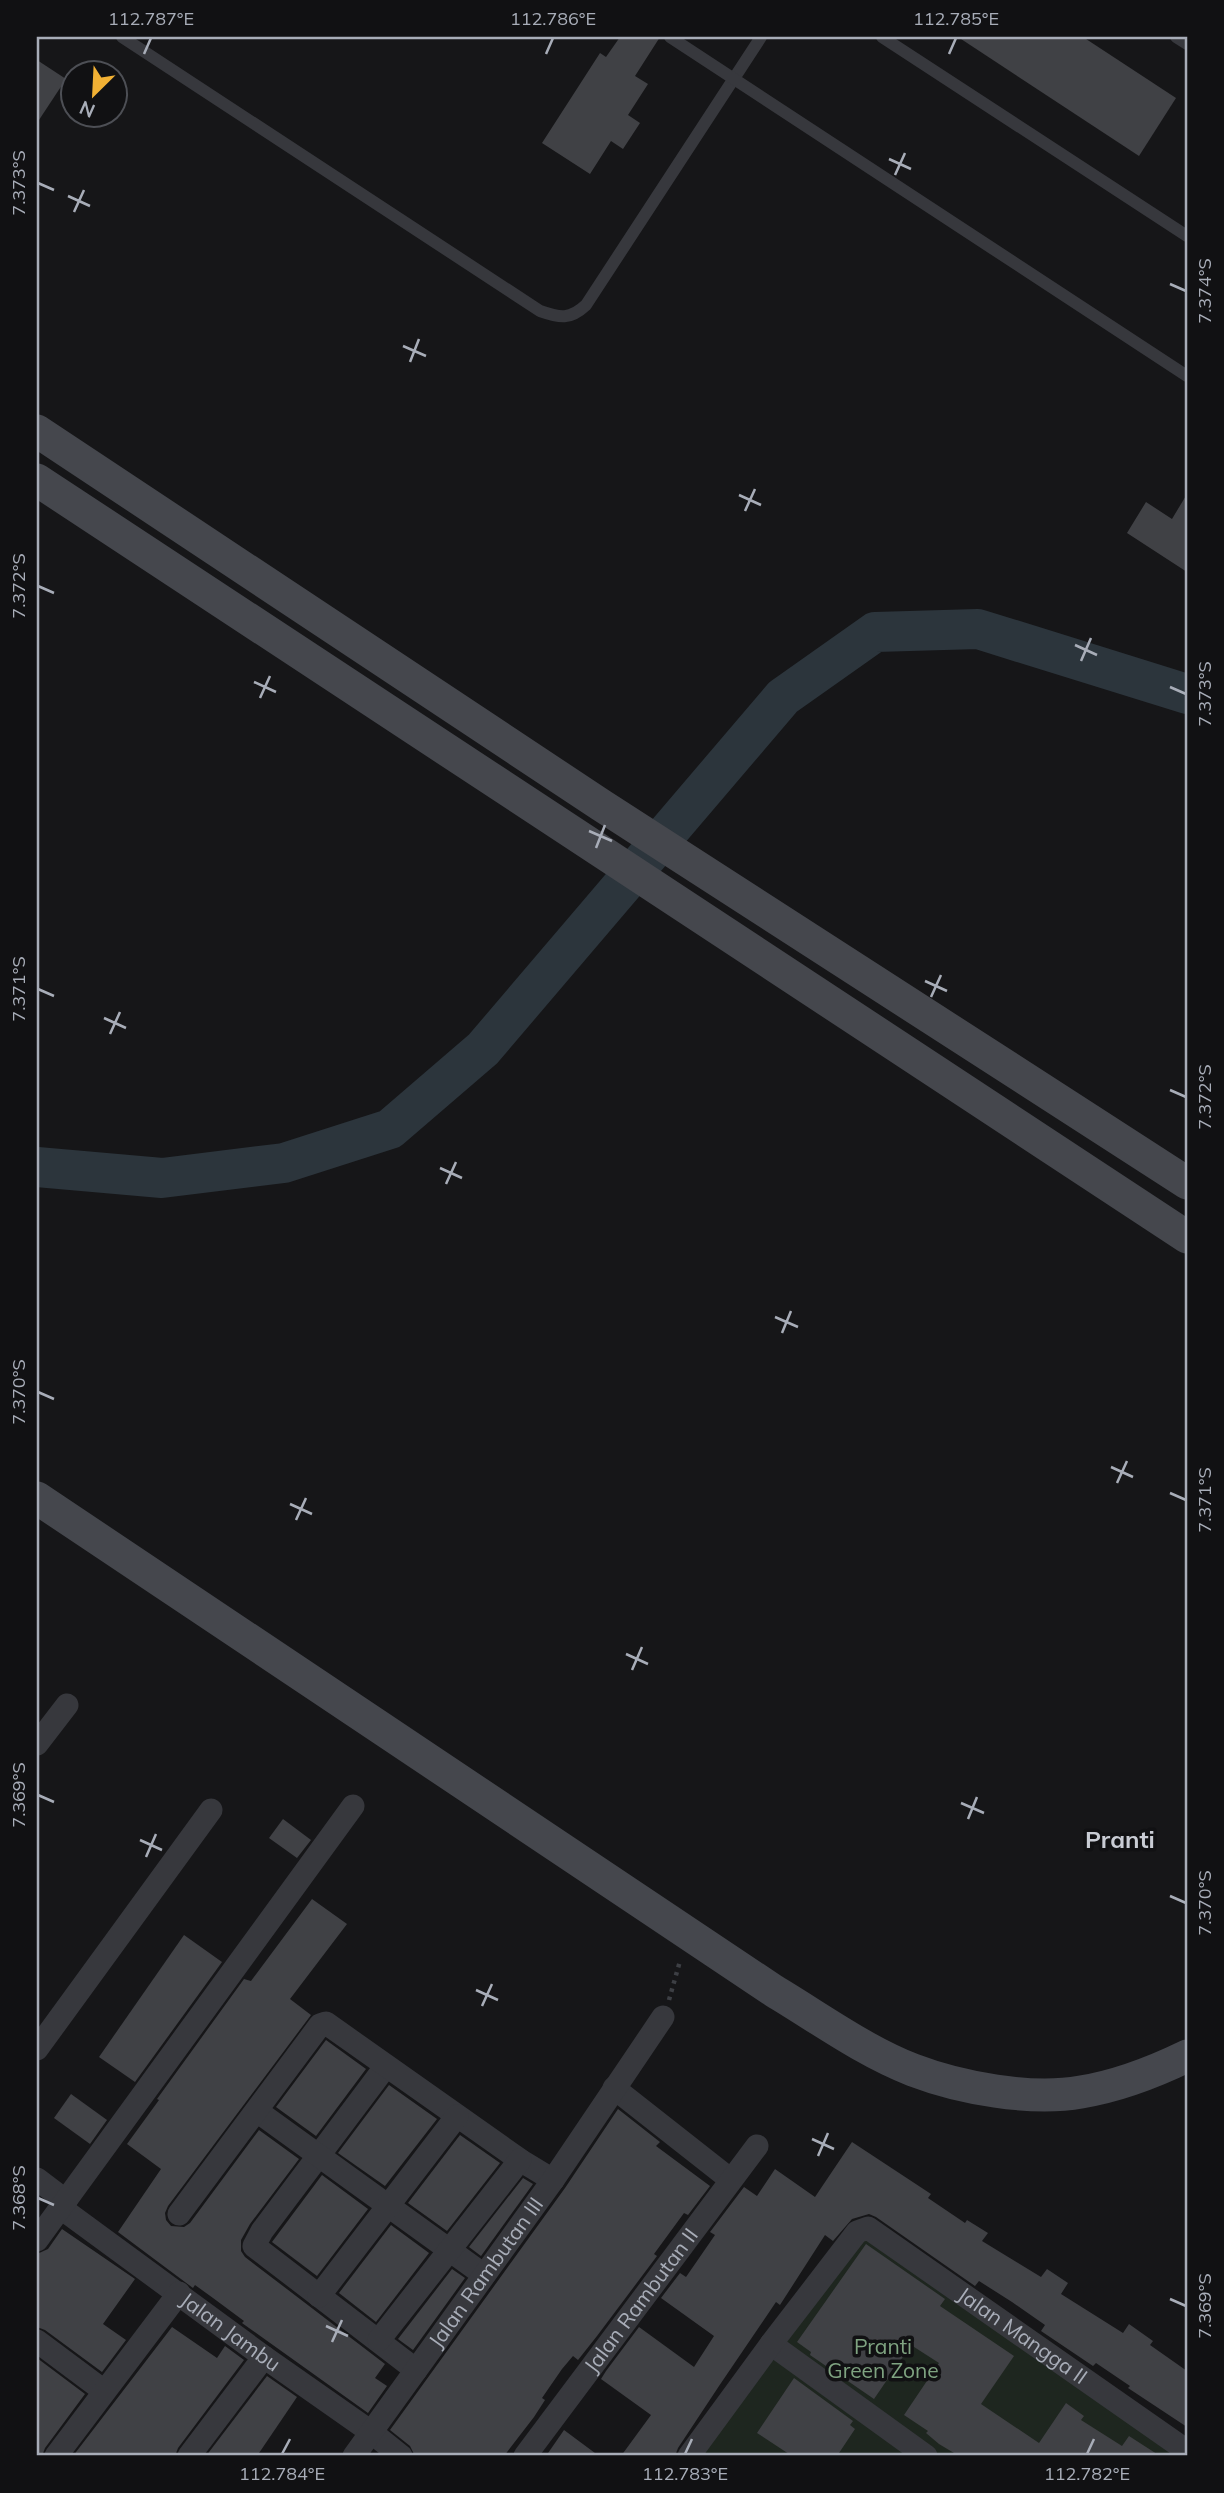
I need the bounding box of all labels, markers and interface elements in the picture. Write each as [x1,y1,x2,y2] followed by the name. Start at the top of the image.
[108,7,194,30] text: 112.787°E
[510,7,596,30] text: 112.786°E
[913,7,999,30] text: 112.785°E
[60,60,130,130] north arrow
[76,96,99,123] text: N
[7,150,30,216] text: 7.373°S
[1193,258,1216,324] text: 7.374°S
[7,553,30,619] text: 7.372°S
[1193,661,1216,727] text: 7.373°S
[7,956,30,1022] text: 7.371°S
[1193,1064,1216,1130] text: 7.372°S
[7,1359,30,1425] text: 7.370°S
[1193,1467,1216,1533] text: 7.371°S
[7,1762,30,1828] text: 7.369°S
[1085,1824,1155,1854] district label: Pranti
[1193,1870,1216,1936] text: 7.370°S
[7,2165,30,2231] text: 7.368°S
[422,2192,548,2352] street label: Jalan Rambutan III
[578,2223,703,2377] street label: Jalan Rambutan II
[1193,2273,1216,2339] text: 7.369°S
[953,2281,1093,2389] street label: Jalan Mangga II
[176,2286,286,2377] street label: Jalan Jambu
[827,2333,939,2383] park label: Pranti Green Zone
[239,2462,325,2485] text: 112.784°E
[642,2462,728,2485] text: 112.783°E
[1044,2462,1130,2485] text: 112.782°E

